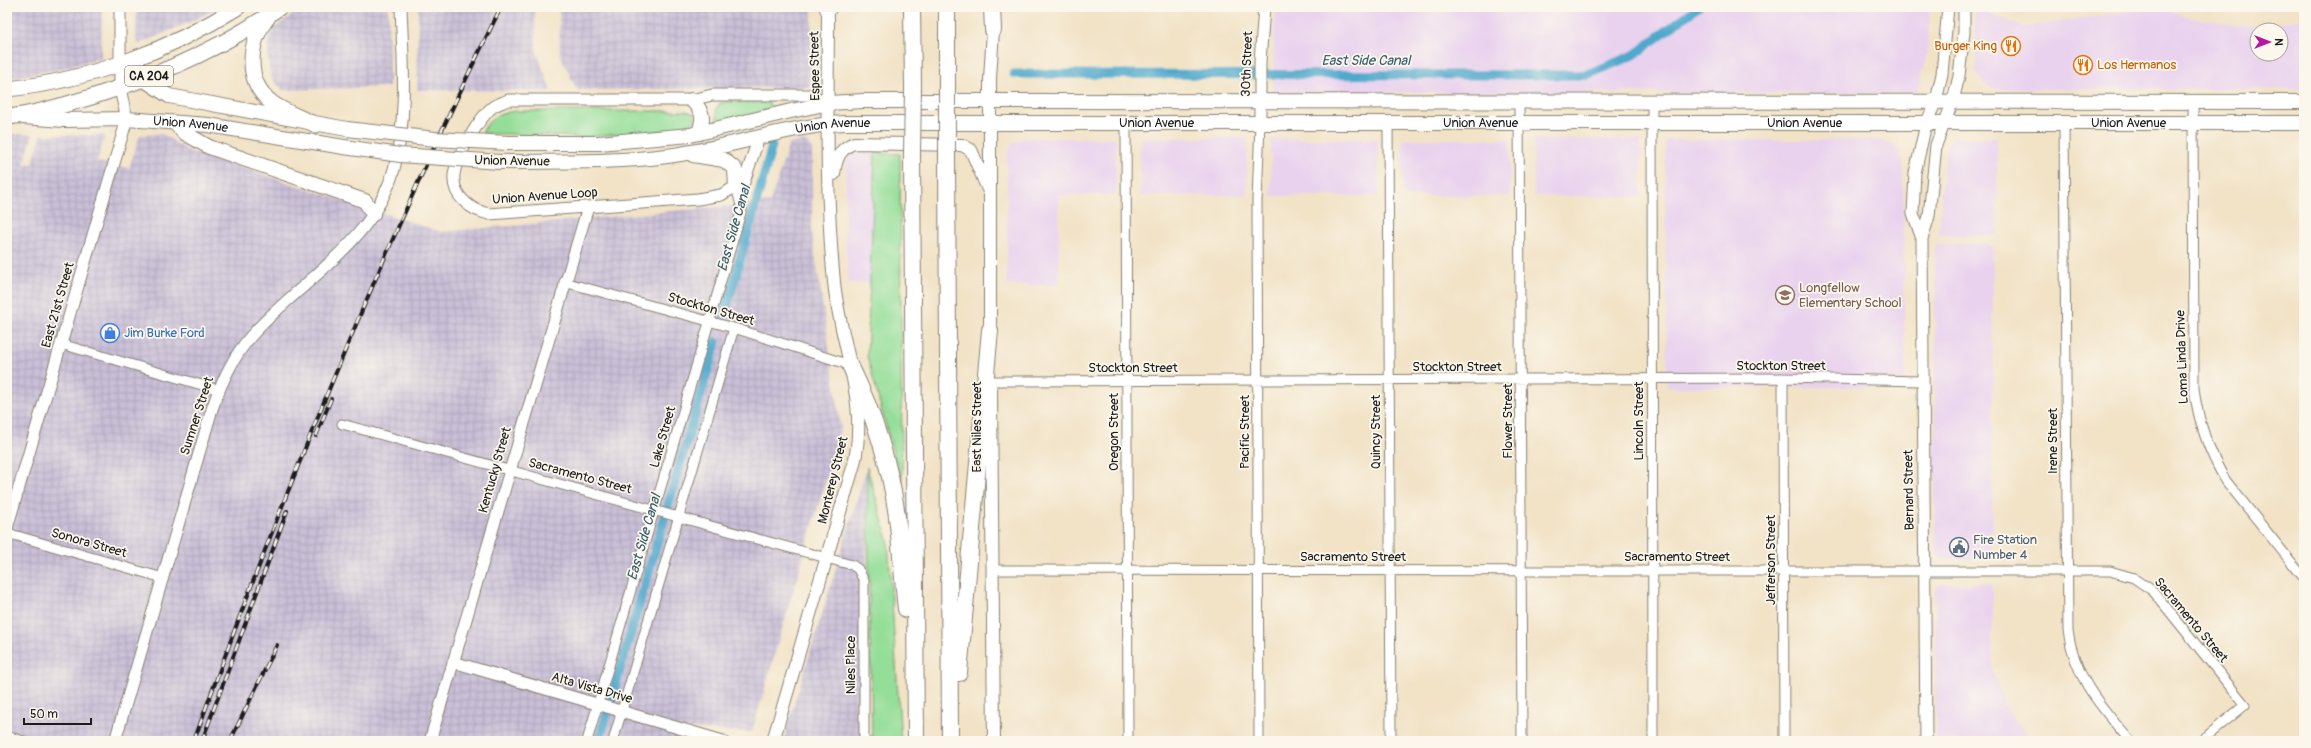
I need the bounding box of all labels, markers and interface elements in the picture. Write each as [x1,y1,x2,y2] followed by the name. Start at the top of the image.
[2249,22,2289,62] north arrow
[806,30,824,101] street label: Espee Street
[1238,30,1256,97] street label: 30th Street
[2000,35,2022,57] restaurant icon: Burger King
[1934,38,1997,54] place label: Burger King
[2272,38,2285,46] text: N
[1322,52,1412,69] water label: East Side Canal
[2072,54,2094,76] restaurant icon: Los Hermanos
[2097,57,2177,73] place label: Los Hermanos
[125,66,173,86] road number: CA 204
[153,113,230,136] street label: Union Avenue
[794,115,871,137] street label: Union Avenue
[1119,115,1195,131] street label: Union Avenue
[1443,115,1519,131] street label: Union Avenue
[1767,115,1843,131] street label: Union Avenue
[2091,115,2167,131] street label: Union Avenue
[474,152,550,170] street label: Union Avenue
[714,181,755,273] water label: East Side Canal
[492,184,598,208] street label: Union Avenue Loop
[38,260,78,350] street label: East 21st Street
[1799,280,1902,311] place label: Longfellow Elementary School
[1774,284,1796,306] school or university icon: Longfellow Elementary School
[666,289,757,329] street label: Stockton Street
[2172,309,2192,404] street label: Loma Linda Drive
[99,322,121,344] shop icon: Jim Burke Ford
[124,325,205,341] place label: Jim Burke Ford
[1736,358,1826,374] street label: Stockton Street
[1412,359,1502,375] street label: Stockton Street
[1088,360,1178,376] street label: Stockton Street
[177,374,217,457] street label: Sumner Street
[969,381,985,473] street label: East Niles Street
[1631,381,1647,461] street label: Lincoln Street
[1500,382,1516,459] street label: Flower Street
[1106,392,1122,471] street label: Oregon Street
[1237,394,1253,469] street label: Pacific Street
[1368,394,1384,469] street label: Quincy Street
[647,404,680,470] street label: Lake Street
[2045,407,2061,474] street label: Irene Street
[475,424,515,515] street label: Kentucky Street
[814,434,852,525] street label: Monterey Street
[1900,449,1918,530] street label: Bernard Street
[527,455,634,498] street label: Sacramento Street
[624,490,665,582] water label: East Side Canal
[1763,514,1779,605] street label: Jefferson Street
[49,525,129,562] street label: Sonora Street
[1973,532,2037,563] place label: Fire Station Number 4
[1948,536,1970,558] public building icon: Fire Station Number 4
[1300,549,1407,565] street label: Sacramento Street
[1624,549,1731,565] street label: Sacramento Street
[2151,574,2232,666] street label: Sacramento Street
[843,635,859,694] street label: Niles Place
[550,669,635,707] street label: Alta Vista Drive
[24,700,91,726] scale bar
[30,707,58,722] text: 50 m

